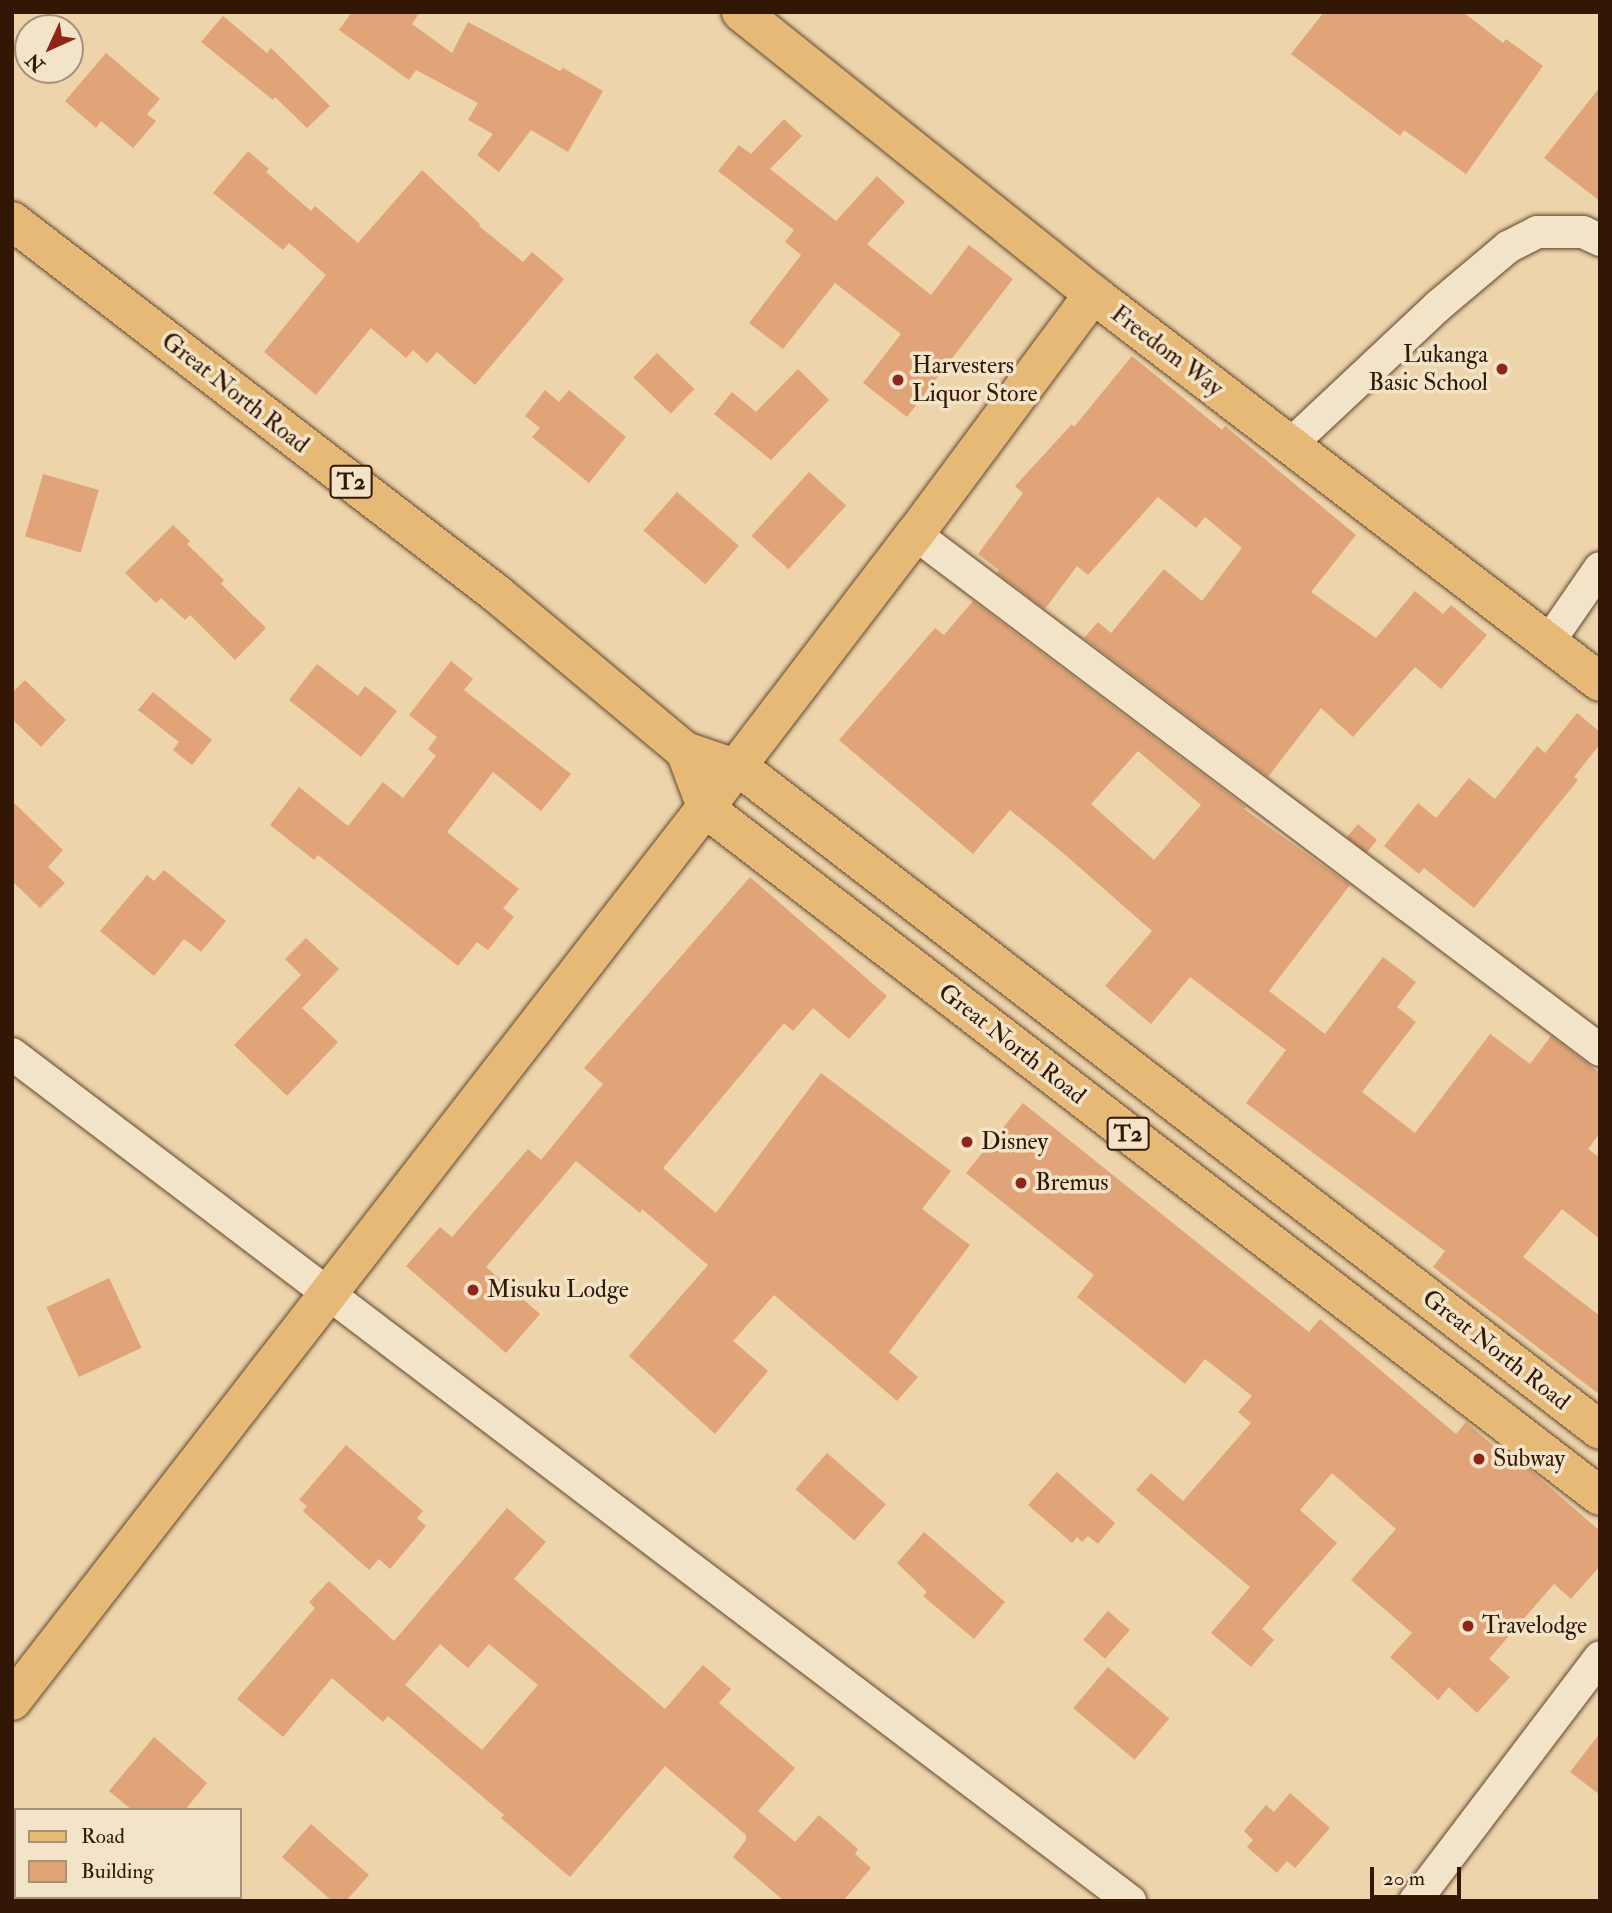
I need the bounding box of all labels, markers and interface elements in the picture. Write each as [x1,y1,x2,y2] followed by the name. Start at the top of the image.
[14,14,84,84] north arrow
[21,48,50,77] text: N
[1105,299,1229,403] street label: Freedom Way
[156,327,314,459] street label: Great North Road
[1368,341,1488,397] place label: Lukanga Basic School
[912,352,1038,408] place label: Harvesters Liquor Store
[1494,361,1510,377] marker: Lukanga Basic School
[890,372,906,388] marker: Harvesters Liquor Store
[328,462,374,502] road number: T2
[933,978,1091,1110] street label: Great North Road
[1105,1114,1151,1154] road number: T2
[981,1128,1048,1156] place label: Disney
[959,1134,975,1150] marker: Disney
[1035,1169,1109,1197] place label: Bremus
[1013,1175,1029,1191] marker: Bremus
[487,1276,629,1304] place label: Misuku Lodge
[465,1282,481,1298] marker: Misuku Lodge
[1417,1284,1575,1416] street label: Great North Road
[1493,1445,1565,1473] place label: Subway
[1471,1451,1487,1467] marker: Subway
[1482,1612,1587,1640] place label: Travelodge
[1460,1618,1476,1634] marker: Travelodge
[14,1808,242,1899] legend
[81,1823,125,1850] text: Road
[1374,1854,1465,1898] scale bar
[81,1858,154,1885] text: Building
[1383,1865,1425,1892] text: 20 m

